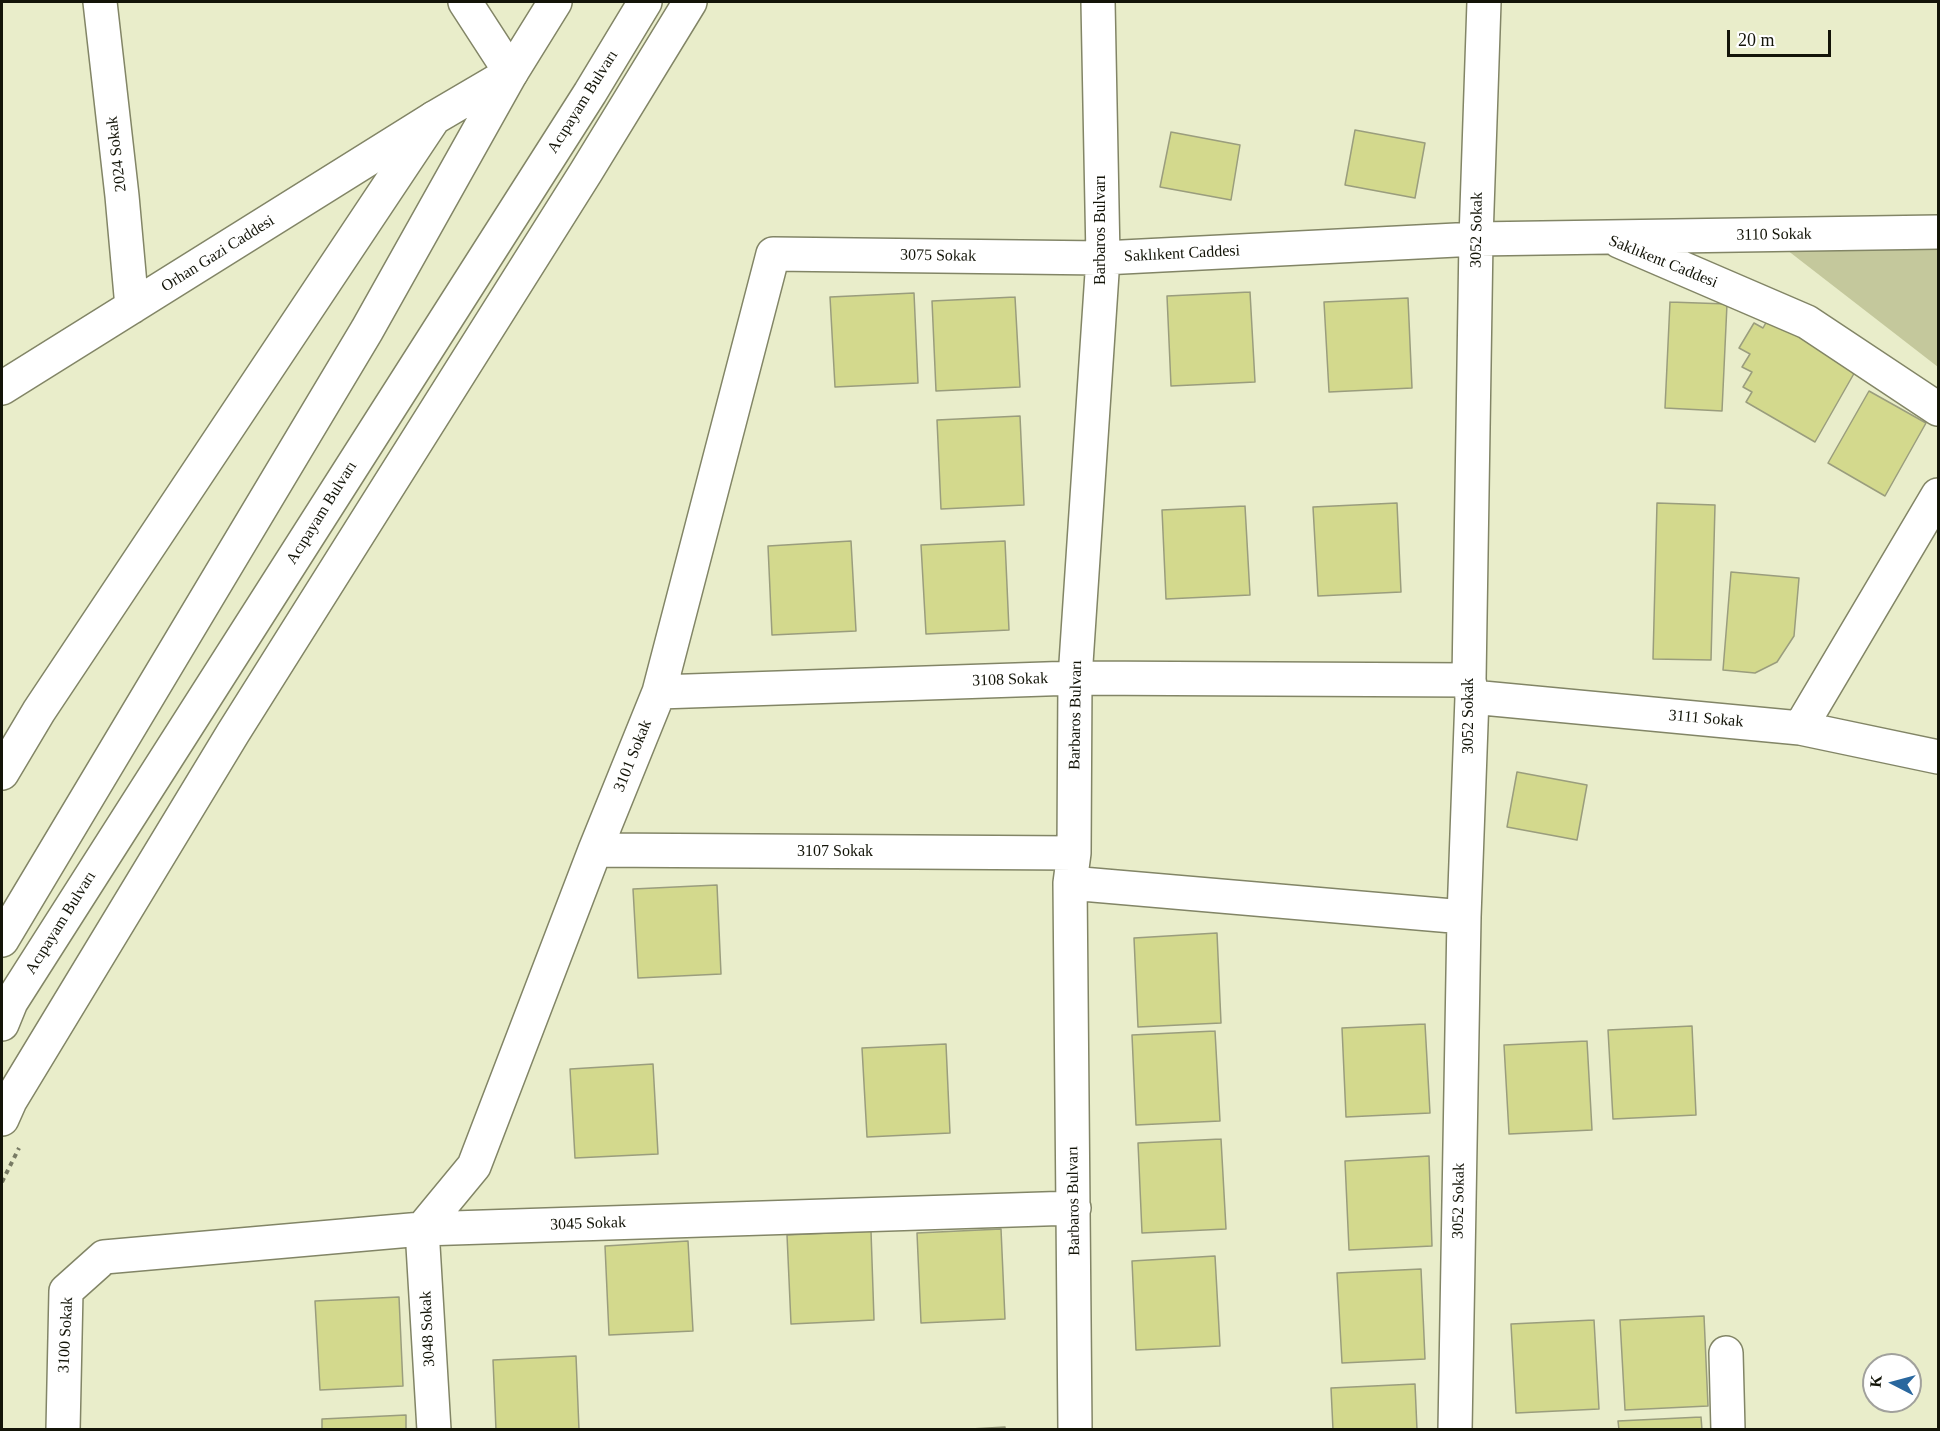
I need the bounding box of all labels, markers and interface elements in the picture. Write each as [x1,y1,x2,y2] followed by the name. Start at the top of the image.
[1730,18,1834,56] scale bar
[1738,30,1775,50] text: 20 m
[544,47,622,157] street label: Acıpayam Bulvarı
[103,115,131,193] street label: 2024 Sokak
[1091,175,1111,285] street label: Barbaros Bulvarı
[1467,192,1487,268] street label: 3052 Sokak
[158,211,278,297] street label: Orhan Gazi Caddesi
[1736,225,1812,245] street label: 3110 Sokak
[1606,231,1720,293] street label: Saklıkent Caddesi
[1124,241,1240,267] street label: Saklıkent Caddesi
[900,246,976,266] street label: 3075 Sokak
[283,458,361,568] street label: Acıpayam Bulvarı
[1065,660,1087,770] street label: Barbaros Bulvarı
[972,669,1048,691] street label: 3108 Sokak
[1459,678,1479,754] street label: 3052 Sokak
[1668,706,1744,732] street label: 3111 Sokak
[610,717,656,795] street label: 3101 Sokak
[797,842,873,862] street label: 3107 Sokak
[22,868,100,978] street label: Acıpayam Bulvarı
[1063,1146,1085,1256] street label: Barbaros Bulvarı
[1449,1163,1469,1239] street label: 3052 Sokak
[550,1213,626,1235] street label: 3045 Sokak
[416,1291,440,1367] street label: 3048 Sokak
[54,1297,78,1373] street label: 3100 Sokak
[1862,1353,1922,1413] north arrow
[1866,1374,1885,1388] text: K

